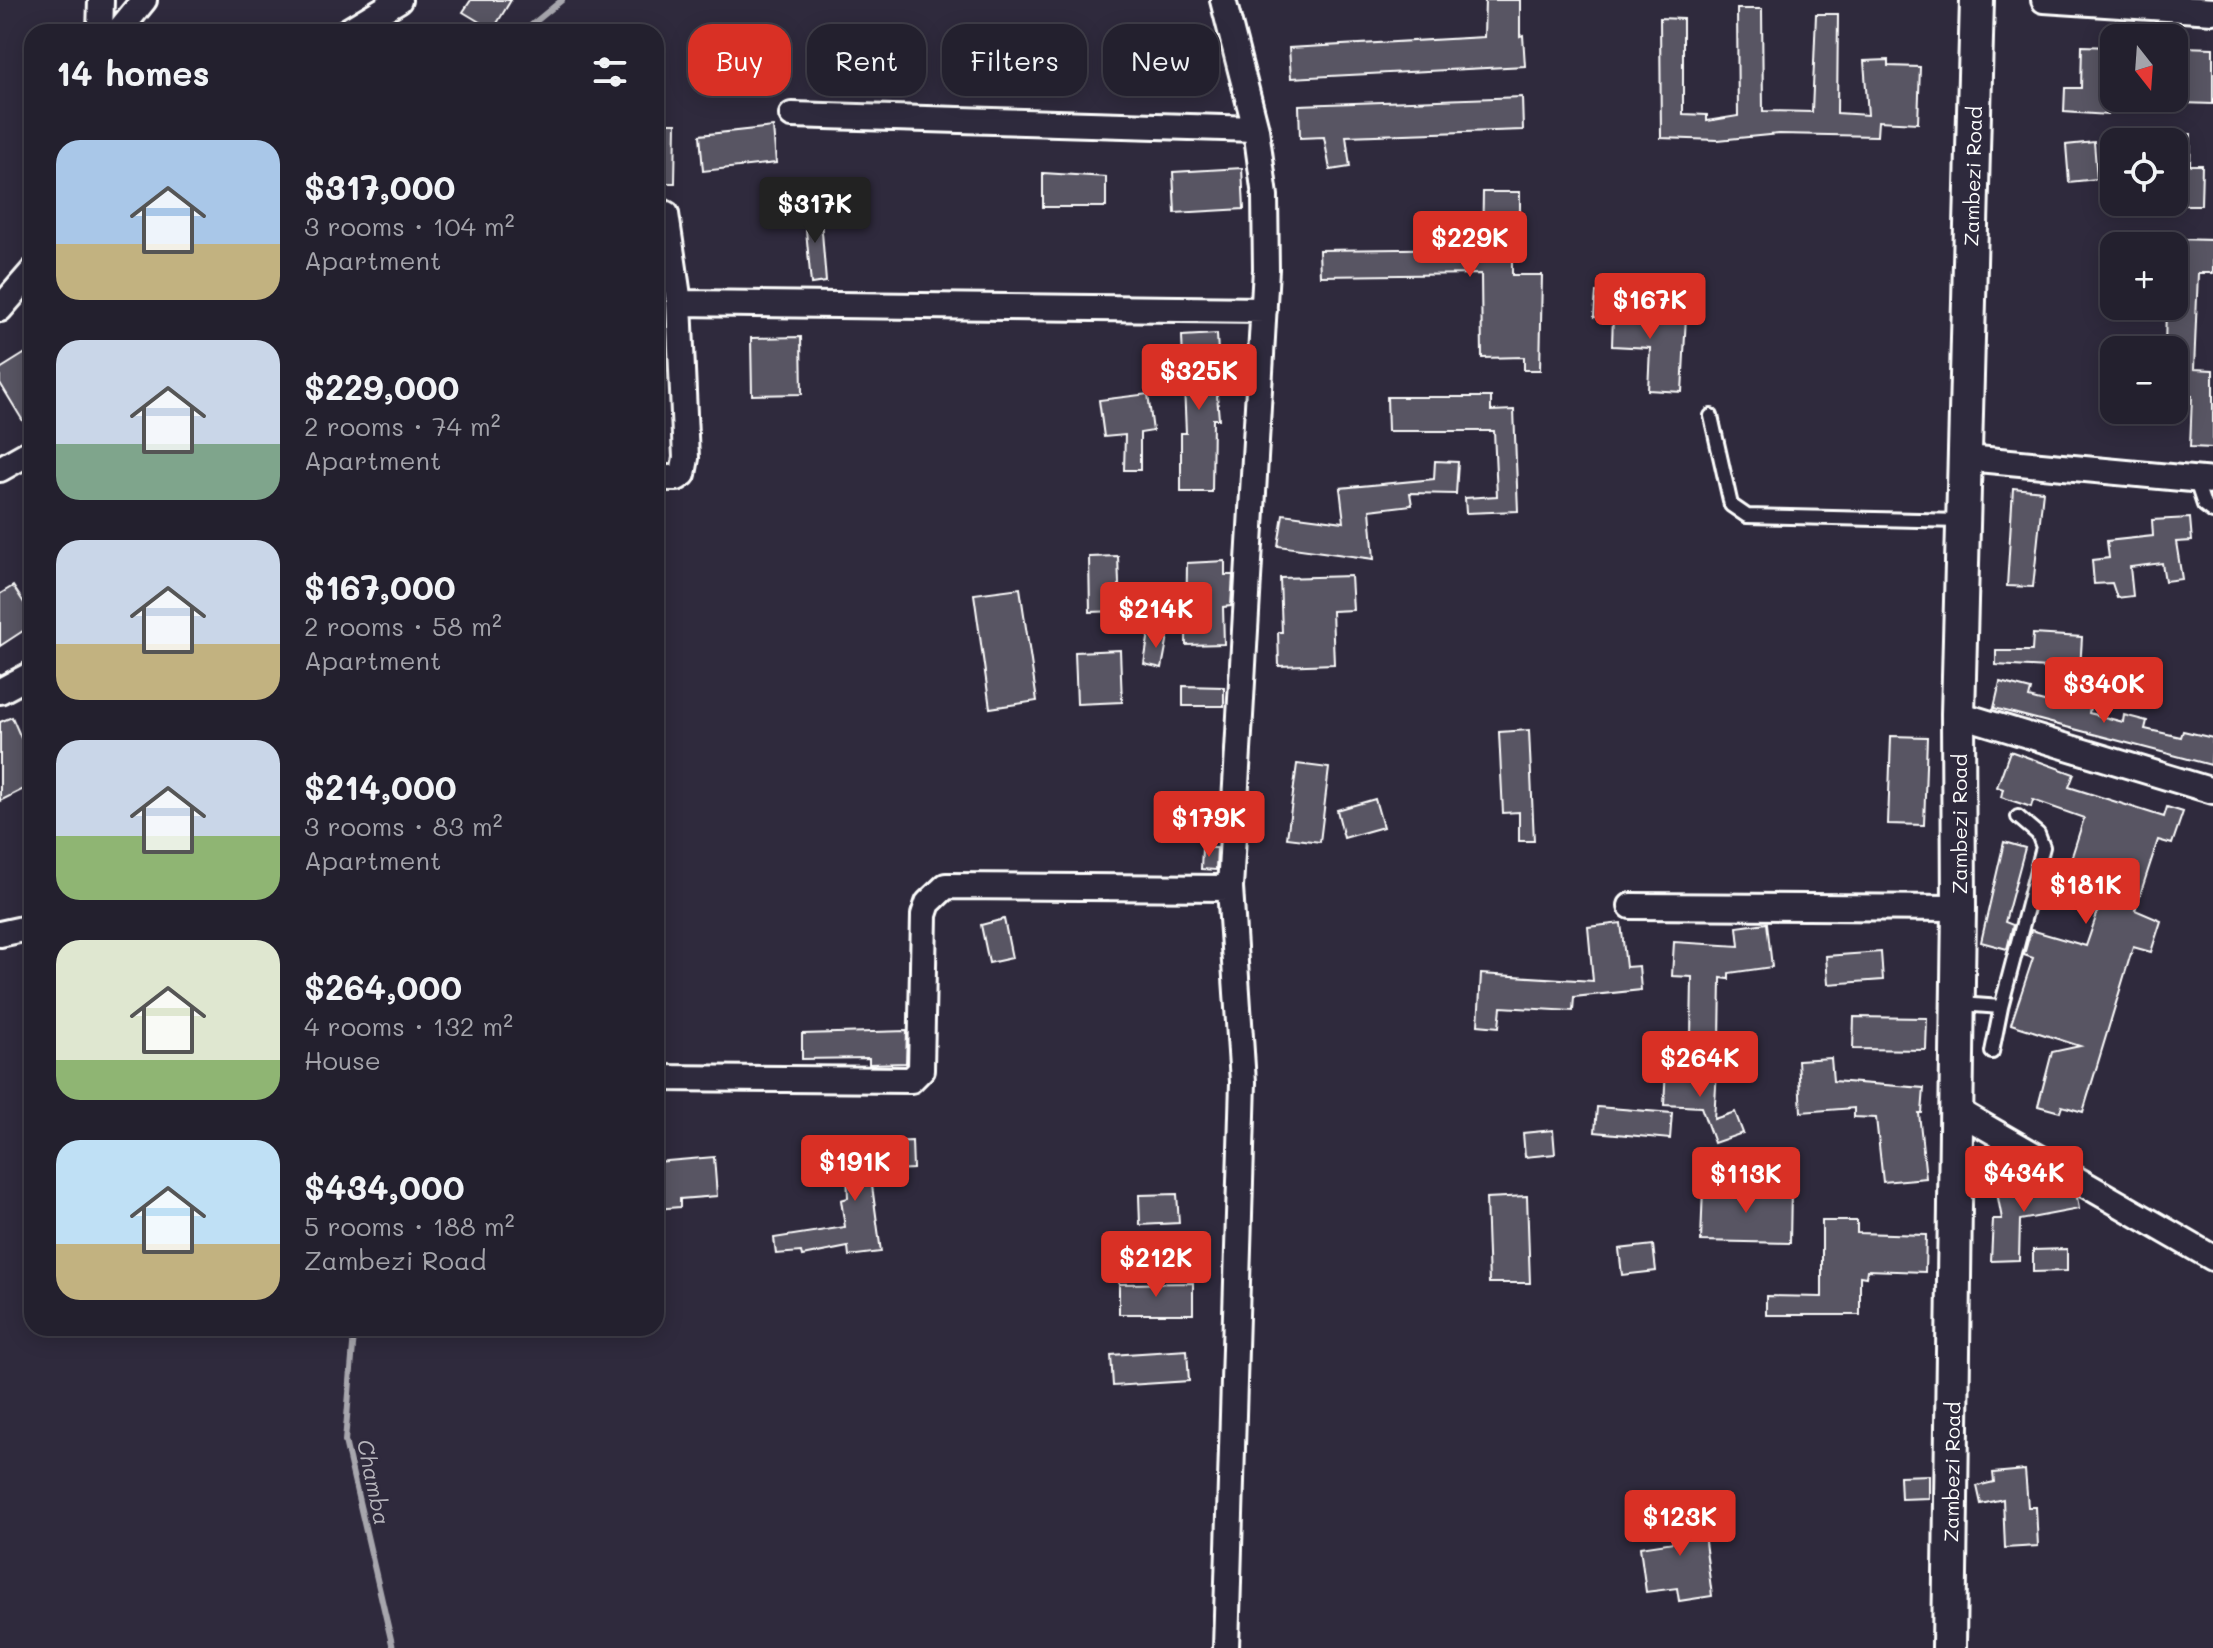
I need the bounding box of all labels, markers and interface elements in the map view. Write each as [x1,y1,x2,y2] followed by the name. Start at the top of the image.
[688,24,791,96] chip: Buy
[807,24,926,96] chip: Rent
[942,24,1087,96] chip: Filters
[1103,24,1219,96] chip: New
[2100,24,2188,112] north arrow
[2100,24,2188,424] map controls
[56,50,210,95] text: 14 homes
[588,50,632,94] icon: filters
[1957,106,1987,247] street label: Zambezi Road
[2100,128,2188,216] button: locate
[304,164,455,209] text: $317,000
[120,172,216,268] icon: home
[759,177,871,245] pin: $317K
[778,186,852,220] text: $317K
[304,209,515,243] text: 3 rooms · 104 m²
[1414,211,1526,279] pin: $229K
[1431,220,1509,254] text: $229K
[2100,232,2188,320] button: +
[304,243,441,277] text: Apartment
[1594,273,1706,341] pin: $167K
[1613,282,1687,316] text: $167K
[2100,336,2188,424] button: −
[1143,344,1255,412] pin: $325K
[1160,353,1238,387] text: $325K
[304,364,459,409] text: $229,000
[120,372,216,468] icon: home
[304,409,501,443] text: 2 rooms · 74 m²
[304,443,441,477] text: Apartment
[304,564,456,609] text: $167,000
[120,572,216,668] icon: home
[1100,582,1212,650] pin: $214K
[1118,591,1194,625] text: $214K
[304,609,502,643] text: 2 rooms · 58 m²
[304,643,441,677] text: Apartment
[2048,657,2160,725] pin: $340K
[2063,666,2145,700] text: $340K
[1946,754,1972,894] street label: Zambezi Road
[304,764,457,809] text: $214,000
[120,772,216,868] icon: home
[1153,791,1265,859] pin: $179K
[1172,800,1246,834] text: $179K
[304,809,503,843] text: 3 rooms · 83 m²
[304,843,441,877] text: Apartment
[2030,858,2142,926] pin: $181K
[2050,867,2122,901] text: $181K
[304,964,462,1009] text: $264,000
[120,972,216,1068] icon: home
[304,1009,513,1043] text: 4 rooms · 132 m²
[1644,1031,1756,1099] pin: $264K
[1660,1040,1740,1074] text: $264K
[304,1043,381,1077] text: House
[799,1135,911,1203] pin: $191K
[819,1144,891,1178] text: $191K
[1968,1146,2080,1214] pin: $434K
[1690,1147,1802,1215] pin: $113K
[1983,1155,2065,1189] text: $434K
[1710,1156,1782,1190] text: $113K
[304,1164,465,1209] text: $434,000
[120,1172,216,1268] icon: home
[304,1209,515,1243] text: 5 rooms · 188 m²
[1100,1231,1212,1299] pin: $212K
[1119,1240,1193,1274] text: $212K
[304,1243,487,1277] text: Zambezi Road
[1937,1402,1965,1542] street label: Zambezi Road
[351,1436,397,1528] water label: Chamba
[1624,1490,1736,1558] pin: $123K
[1643,1499,1717,1533] text: $123K

